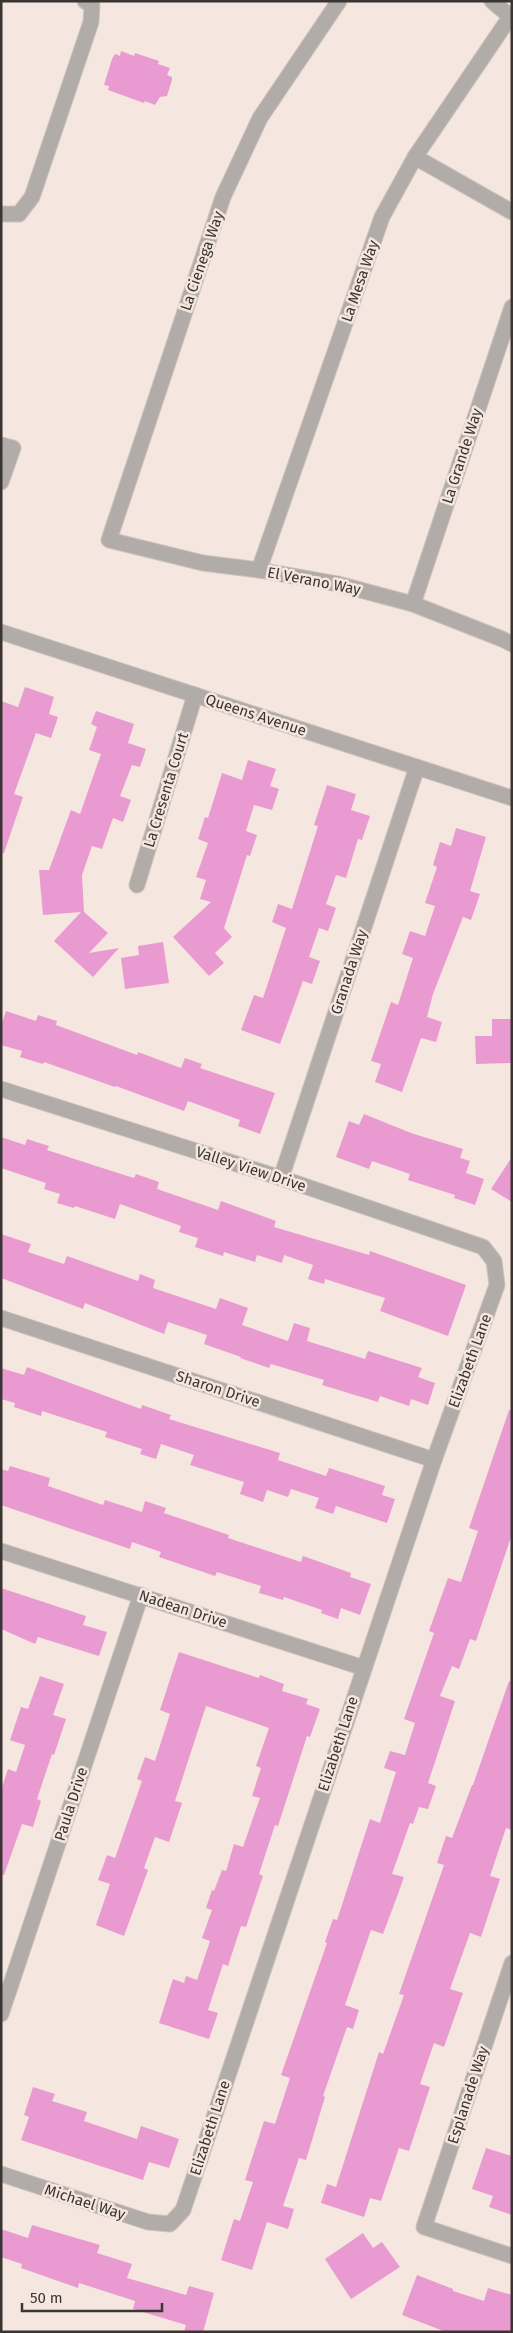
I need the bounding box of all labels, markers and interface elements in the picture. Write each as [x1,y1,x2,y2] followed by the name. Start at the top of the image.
[177,208,228,313] street label: La Cienega Way
[338,237,383,324] street label: La Mesa Way
[438,405,486,506] street label: La Grande Way
[266,563,363,599] street label: El Verano Way
[203,690,309,740] street label: Queens Avenue
[140,730,192,850] street label: La Cresenta Court
[327,927,371,1017] street label: Granada Way
[194,1143,308,1195] street label: Valley View Drive
[445,1312,495,1410] street label: Elizabeth Lane
[174,1367,262,1411] street label: Sharon Drive
[137,1586,229,1632] street label: Nadean Drive
[314,1694,362,1794] street label: Elizabeth Lane
[51,1765,91,1843] street label: Paula Drive
[444,2043,492,2146] street label: Esplanade Way
[186,2078,234,2178] street label: Elizabeth Lane
[42,2180,128,2224] street label: Michael Way
[22,2280,162,2312] scale bar
[30,2289,63,2307] text: 50 m

